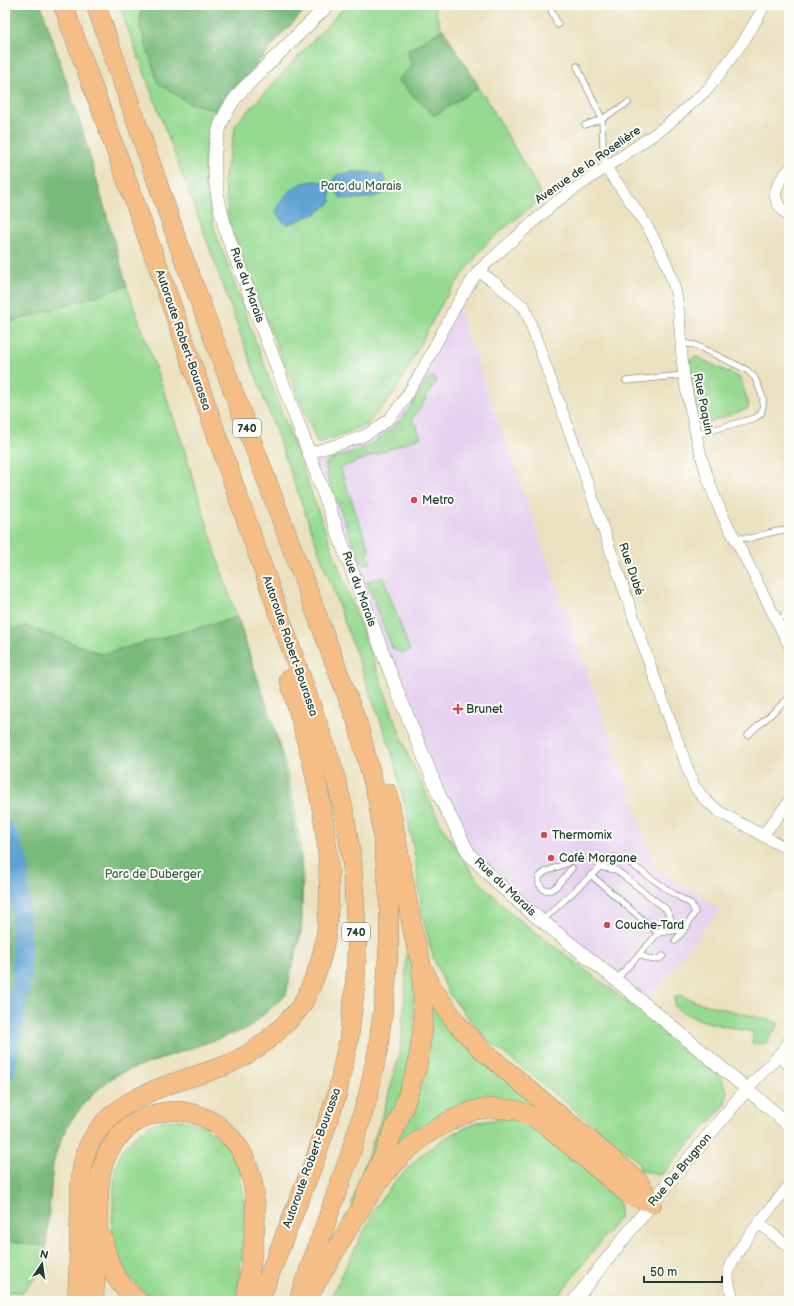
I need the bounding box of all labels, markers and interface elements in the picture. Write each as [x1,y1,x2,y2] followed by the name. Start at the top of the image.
[532,123,644,207] street label: Avenue de la Roselière
[320,179,402,194] park label: Parc du Marais
[226,245,268,325] street label: Rue du Marais
[152,268,214,413] street label: Autoroute Robert-Bourassa
[690,372,716,436] street label: Rue Paquin
[233,419,261,437] road number: 740
[422,493,454,508] place label: Metro
[409,495,419,505] marker: Metro
[615,541,647,597] street label: Rue Dubé
[338,549,380,629] street label: Rue du Marais
[259,574,321,719] street label: Autoroute Robert-Bourassa
[466,702,503,717] place label: Brunet
[453,704,463,714] marker: Brunet
[552,828,612,843] place label: Thermomix
[539,830,549,840] marker: Thermomix
[559,851,637,866] place label: Café Morgane
[546,853,556,863] marker: Café Morgane
[471,855,539,920] street label: Rue du Marais
[105,867,202,882] park label: Parc de Duberger
[615,918,684,933] place label: Couche-Tard
[602,920,612,930] marker: Couche-Tard
[342,923,370,941] road number: 740
[280,1086,344,1230] street label: Autoroute Robert-Bourassa
[645,1130,715,1210] street label: Rue De Brugnon
[22,1244,62,1284] north arrow
[39,1247,50,1262] text: N
[644,1258,722,1284] scale bar
[650,1265,677,1280] text: 50 m

